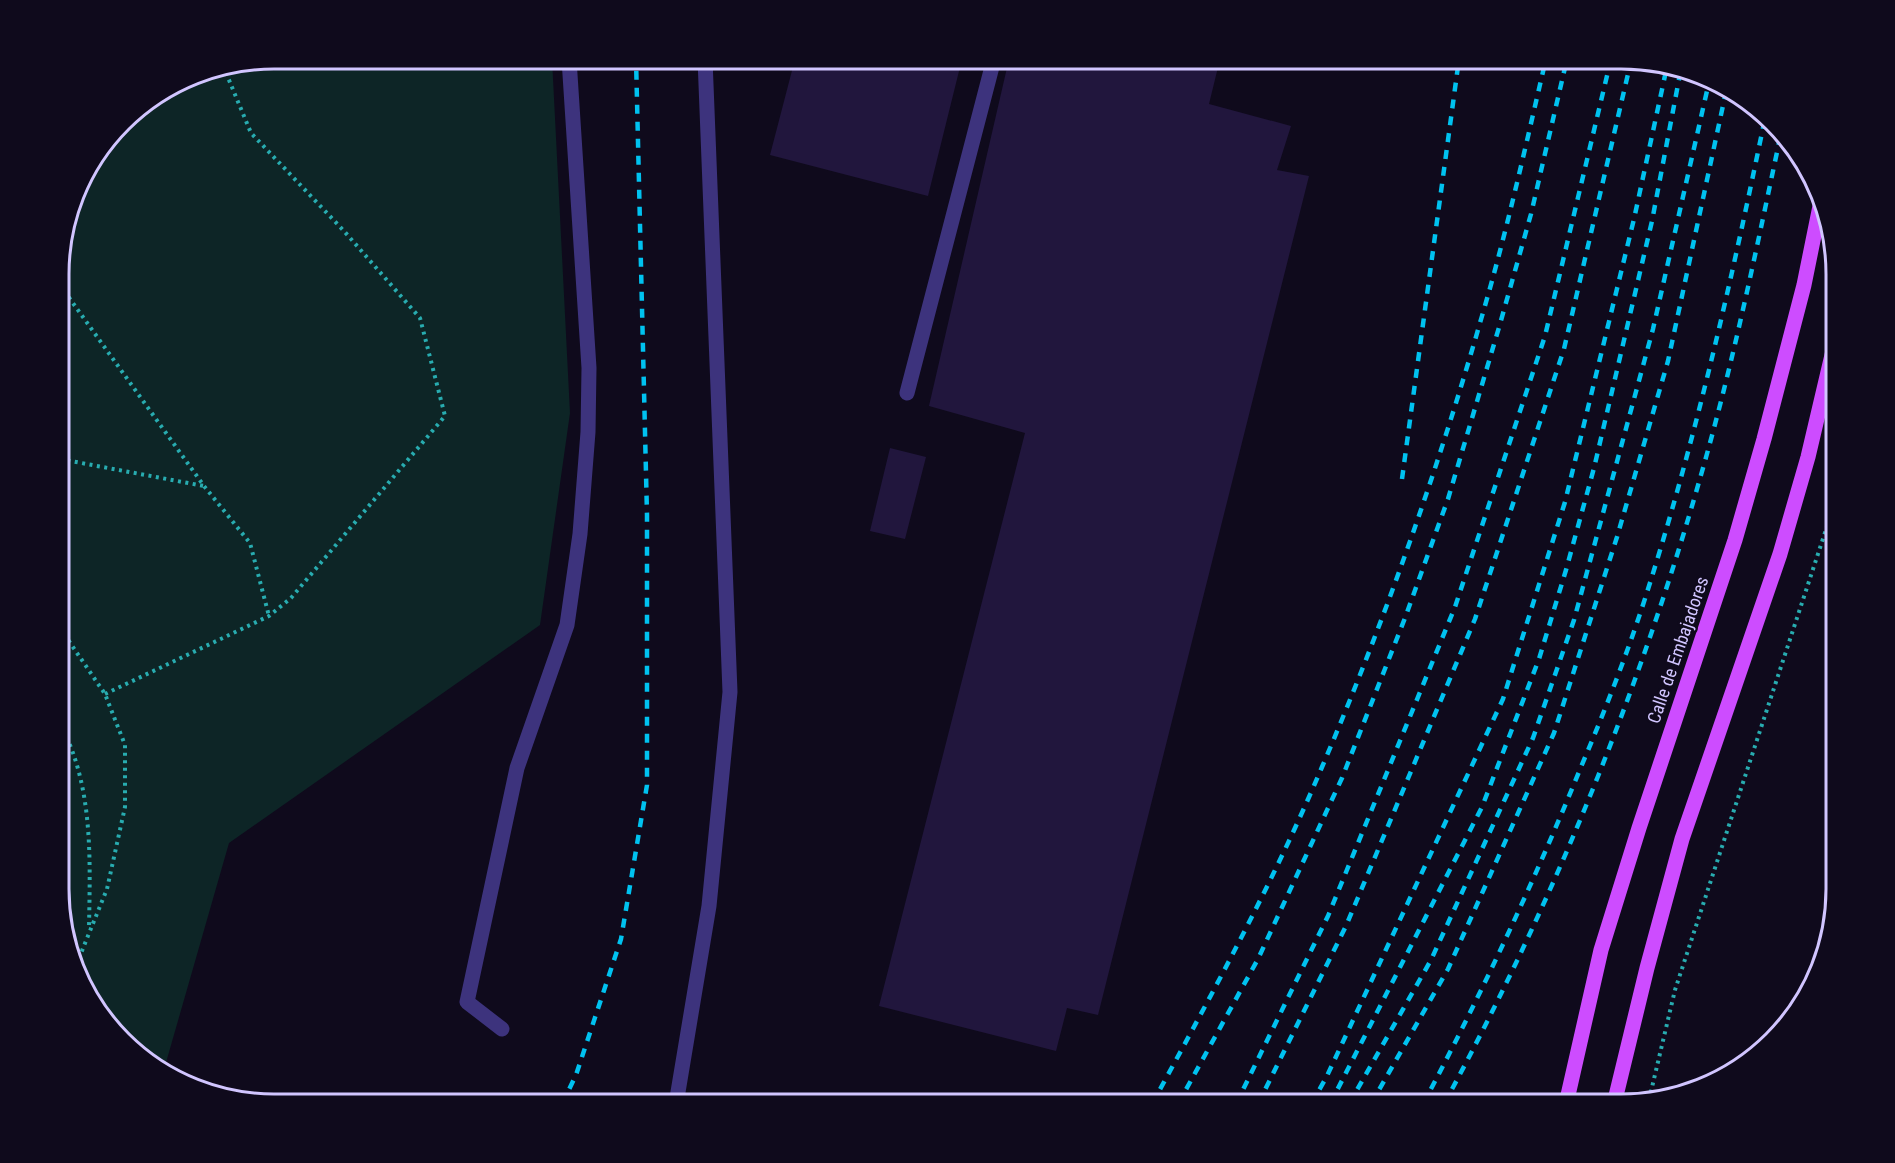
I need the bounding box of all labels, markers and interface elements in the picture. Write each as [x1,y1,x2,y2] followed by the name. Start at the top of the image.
[1643,574,1712,726] street label: Calle de Embajadores

